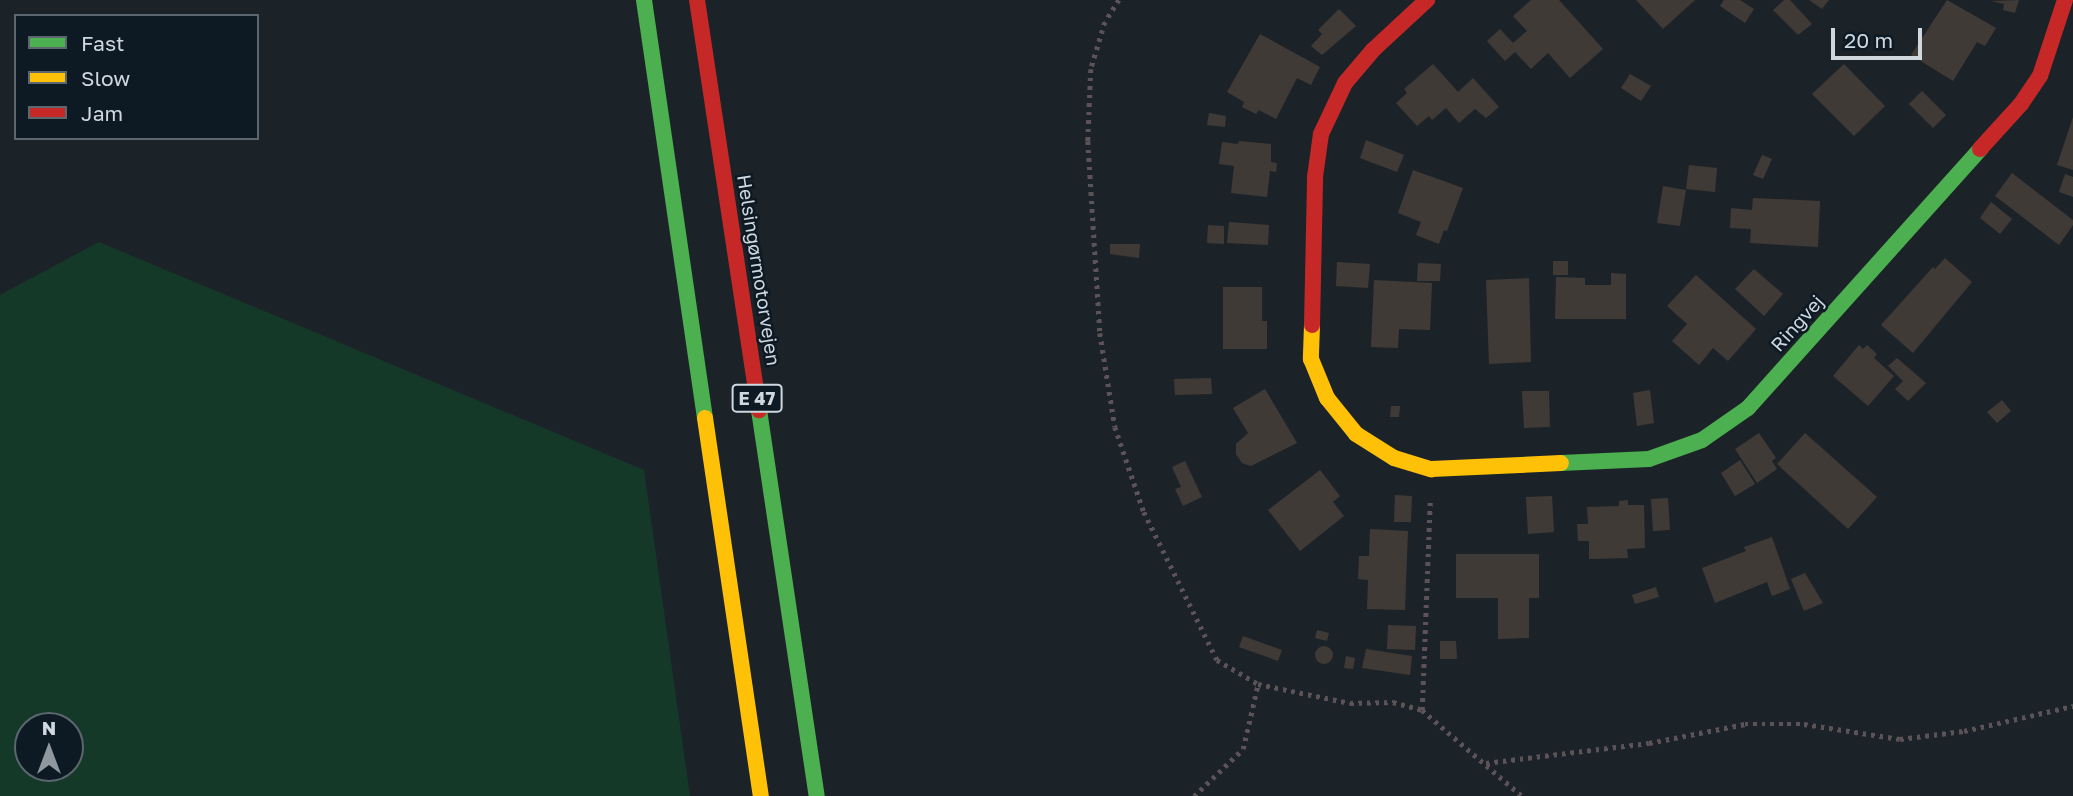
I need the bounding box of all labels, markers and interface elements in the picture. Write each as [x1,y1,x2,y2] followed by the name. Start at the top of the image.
[14,14,259,140] legend
[1835,14,1926,58] scale bar
[1844,27,1893,53] text: 20 m
[81,30,124,56] text: Fast
[81,65,130,91] text: Slow
[81,100,123,126] text: Jam
[733,173,785,367] street label: Helsingørmotorvejen
[1766,290,1828,356] street label: Ringvej
[731,384,783,412] road number: E 47
[14,712,84,782] north arrow
[42,716,56,739] text: N

